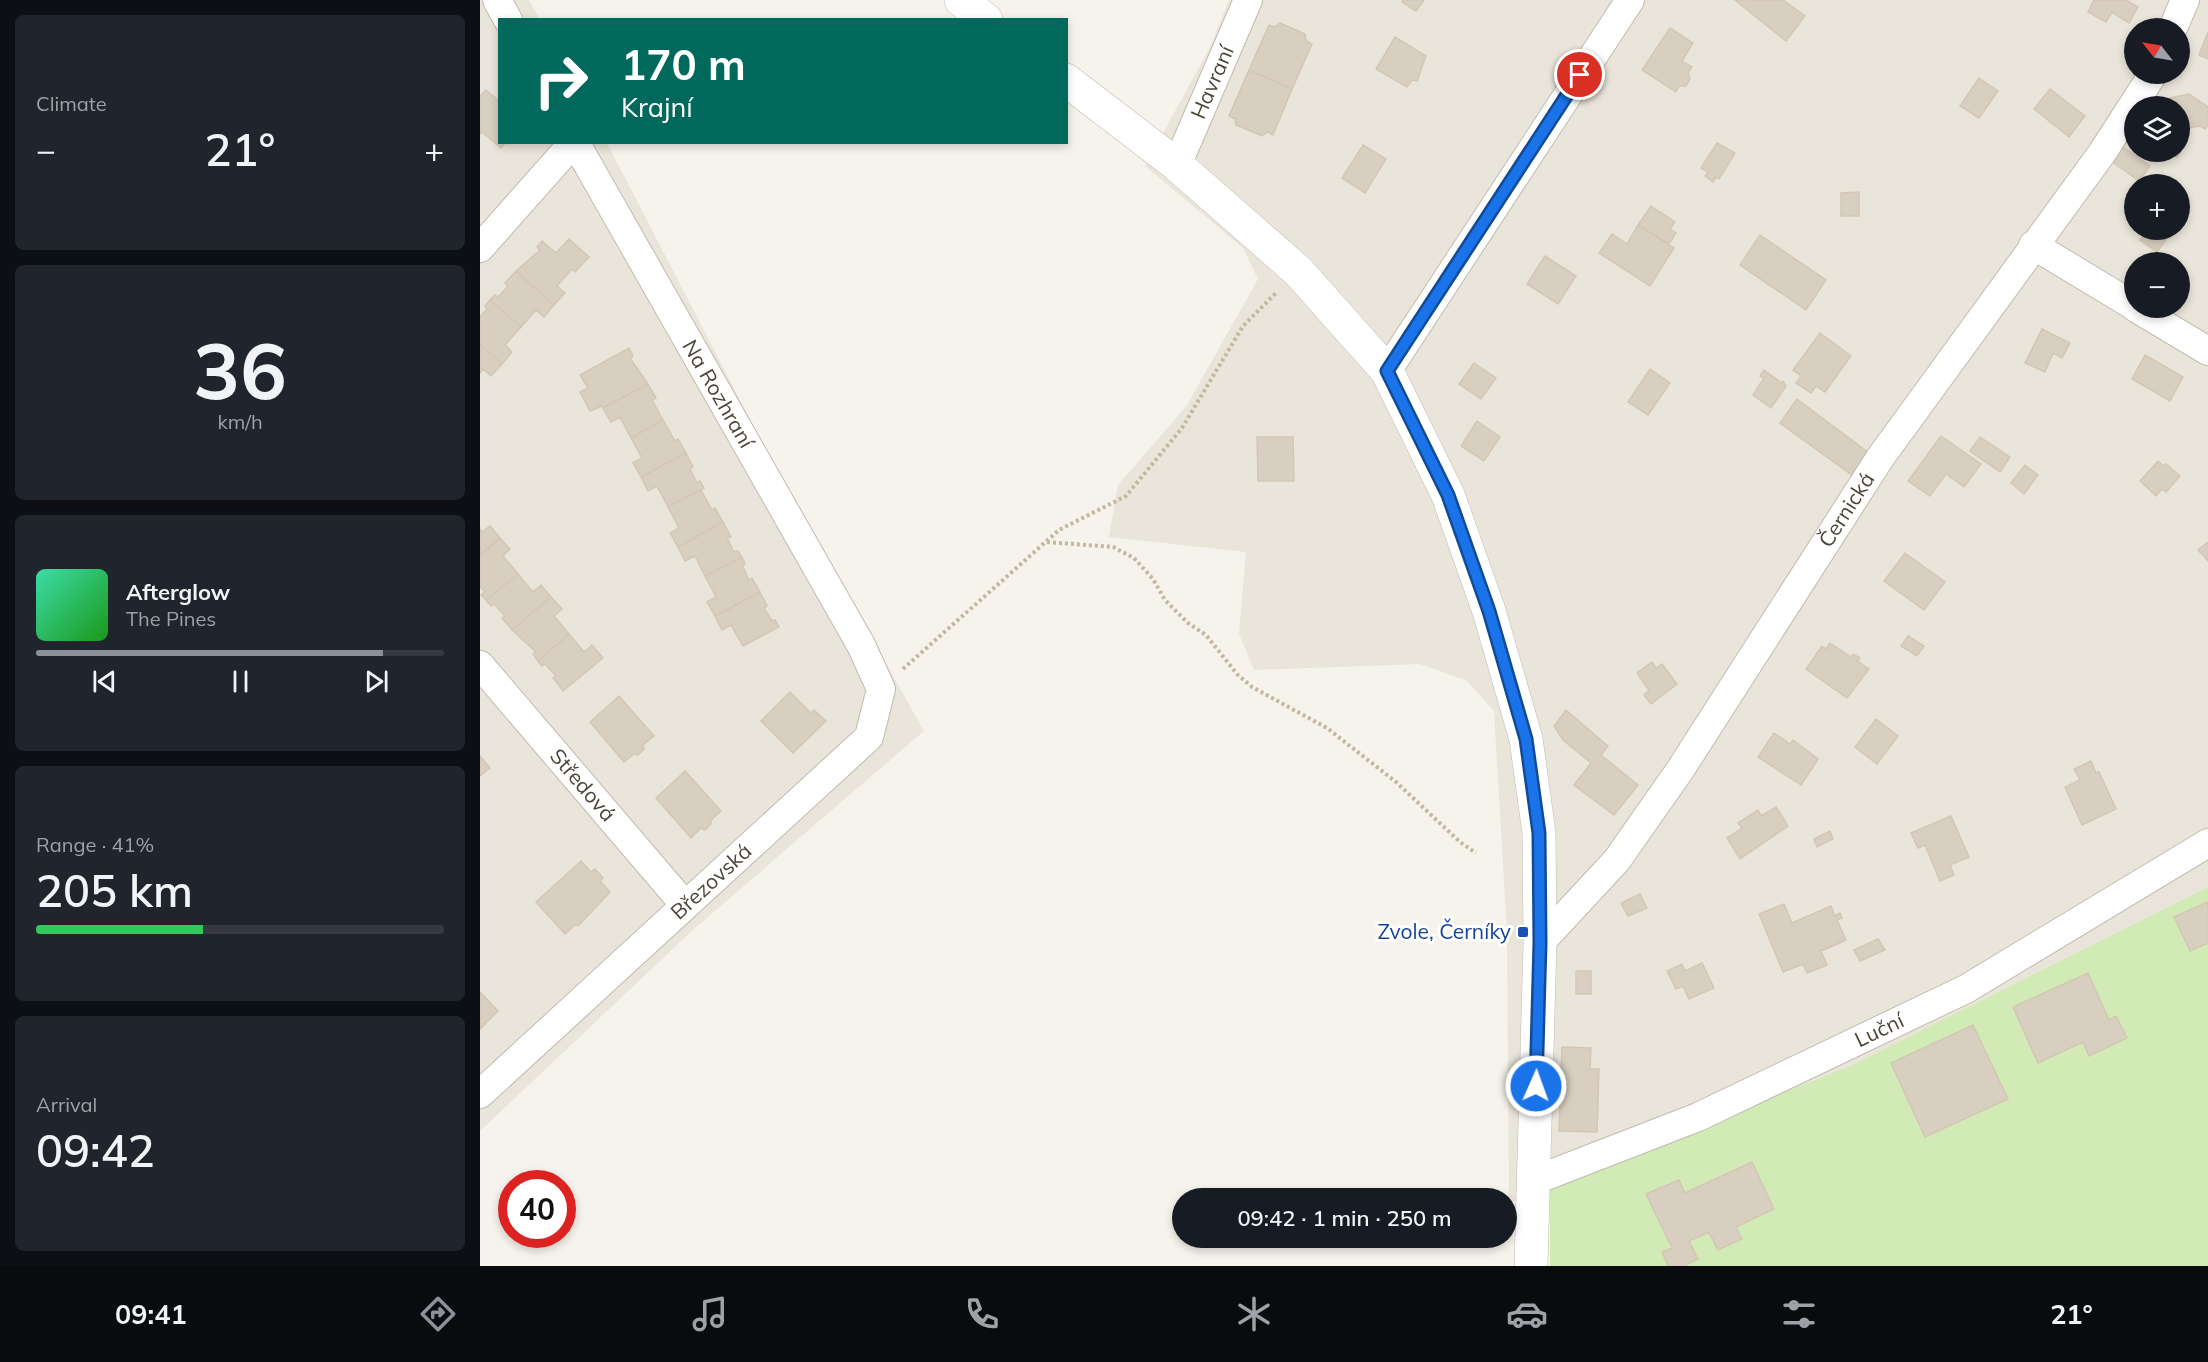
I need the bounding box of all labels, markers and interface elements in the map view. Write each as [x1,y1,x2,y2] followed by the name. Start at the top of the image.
[2124,18,2190,84] north arrow
[2124,18,2190,318] map controls
[621,38,746,91] text: 170 m
[1184,40,1239,123] street label: Havraní
[522,42,600,120] icon: right
[1554,49,1605,100] pin
[1563,58,1596,91] icon: arrive
[621,90,693,124] text: Krajní
[36,91,107,116] text: Climate
[2124,96,2190,162] button: layers
[205,121,275,177] text: 21°
[36,129,56,170] text: −
[424,129,444,170] text: +
[2124,174,2190,240] button: +
[2124,252,2190,318] button: −
[193,321,287,419] text: 36
[677,335,761,453] street label: Na Rozhraní
[217,409,263,434] text: km/h
[1812,467,1879,552] street label: Černická
[126,578,230,606] text: Afterglow
[126,606,216,631] text: The Pines
[88,665,121,698] icon: previous
[224,665,257,698] icon: pause
[360,665,393,698] icon: next
[545,743,622,826] street label: Středová
[36,832,154,857] text: Range · 41%
[665,837,756,925] street label: Březovská
[36,862,193,918] text: 205 km
[1378,918,1511,944] place label: Zvole, Černíky
[1516,925,1530,939] marker: Zvole, Černíky
[1850,1006,1909,1052] street label: Luční
[1504,1054,1568,1118] position arrow
[36,1092,97,1117] text: Arrival
[36,1122,155,1178] text: 09:42
[498,1170,576,1248] speed limit sign: 40
[1237,1204,1452,1232] text: 09:42 · 1 min · 250 m
[417,1293,459,1335] icon: directions
[689,1293,731,1335] icon: music
[961,1293,1003,1335] icon: phone
[1233,1293,1275,1335] icon: climate
[1506,1293,1548,1335] icon: car
[1778,1293,1820,1335] icon: filters
[115,1297,187,1331] text: 09:41
[2050,1297,2093,1331] text: 21°

